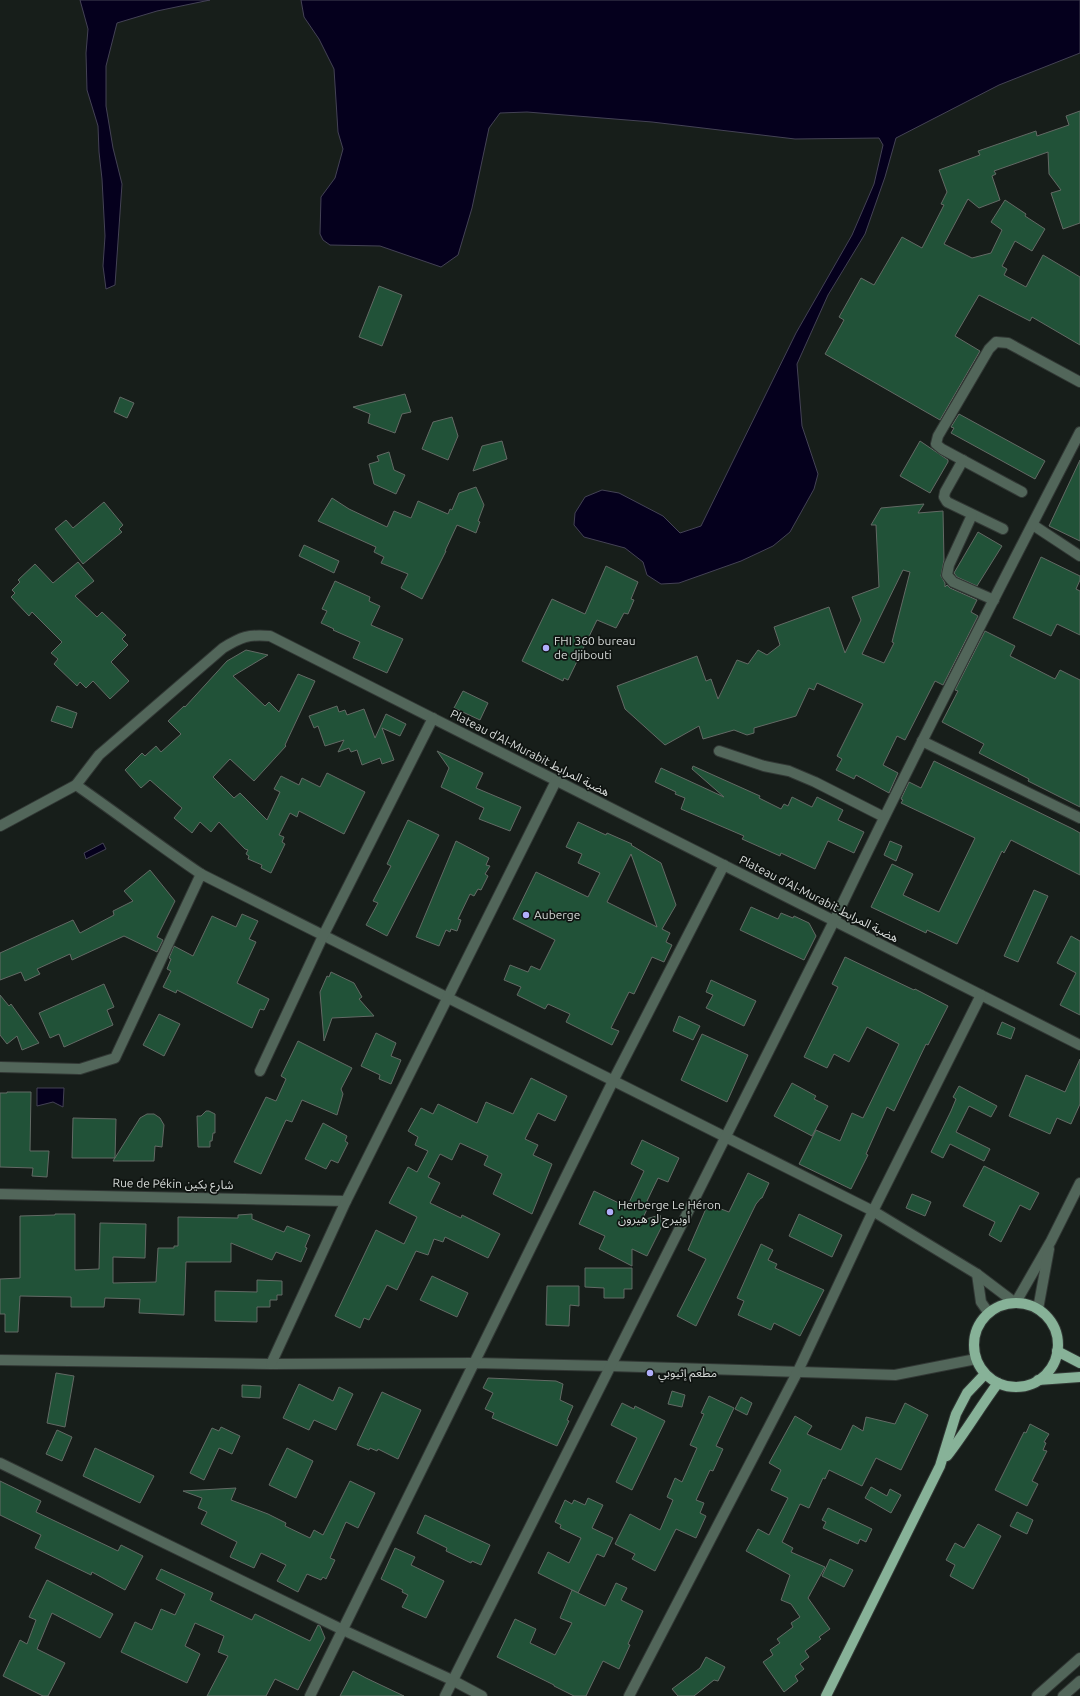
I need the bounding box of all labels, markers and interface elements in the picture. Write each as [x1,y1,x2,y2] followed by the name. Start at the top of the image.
[554,634,636,661] place label: FHI 360 bureau de djibouti
[541,643,551,653] marker: FHI 360 bureau de djibouti
[448,707,612,799] street label: Plateau d'Al-Murabit هضبة المرابط
[737,853,901,945] street label: Plateau d'Al-Murabit هضبة المرابط
[534,908,580,921] place label: Auberge
[521,910,531,920] marker: Auberge
[112,1176,234,1194] street label: Rue de Pékin شارع بكين
[618,1198,721,1228] place label: Herberge Le Héron أوبيرج لو هيرون
[605,1207,615,1217] marker: Herberge Le Héron أوبيرج لو هيرون
[658,1366,717,1383] place label: مطعم إثيوبي
[645,1368,655,1378] marker: مطعم إثيوبي

